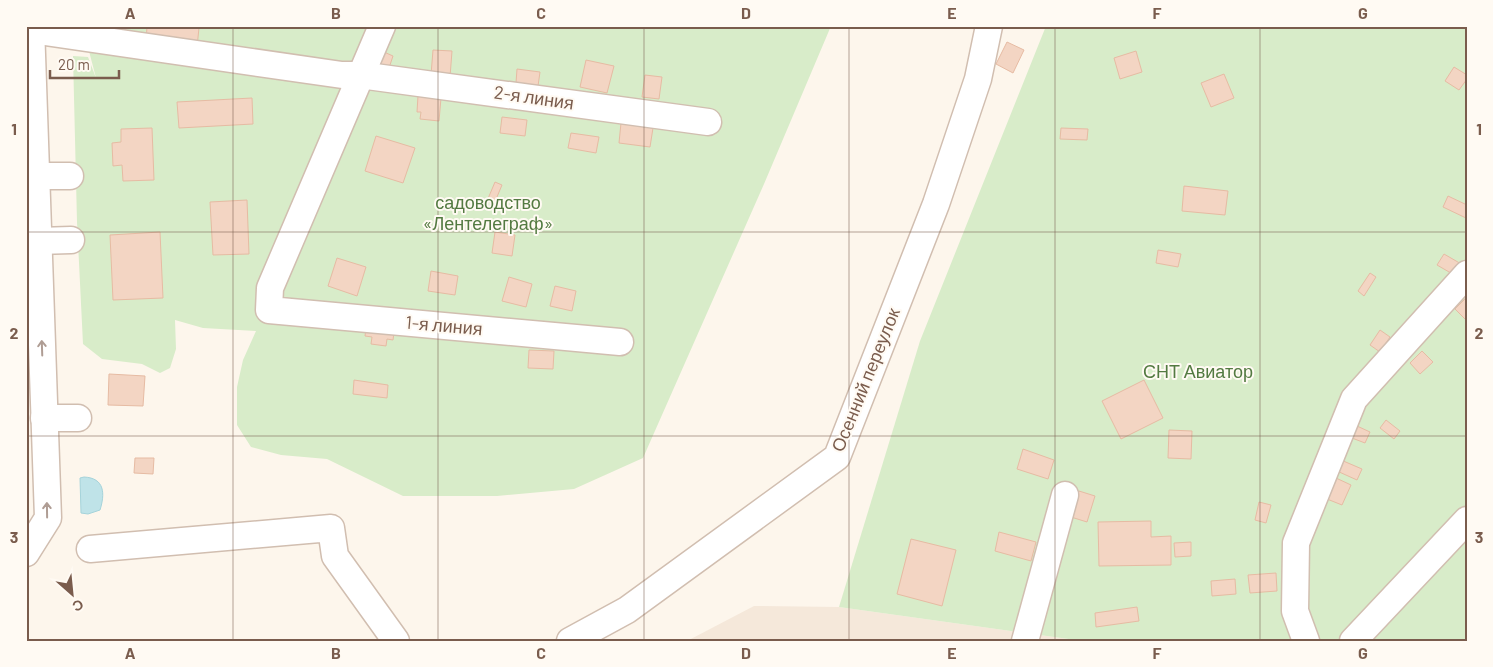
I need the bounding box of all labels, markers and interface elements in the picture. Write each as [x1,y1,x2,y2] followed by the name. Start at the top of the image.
[125,3,136,22] text: A
[331,3,341,22] text: B
[536,3,546,22] text: C
[741,3,751,22] text: D
[947,3,957,22] text: E
[1153,3,1162,22] text: F
[1358,3,1368,22] text: G
[50,48,119,80] scale bar
[58,55,90,73] text: 20 m
[493,81,575,113] street label: 2-я линия
[11,119,17,138] text: 1
[1476,119,1482,138] text: 1
[423,191,553,234] park label: садоводство «Лентелеграф»
[826,304,904,455] street label: Осенний переулок
[405,311,483,339] street label: 1-я линия
[10,323,19,342] text: 2
[1475,323,1484,342] text: 2
[37,340,47,356] one-way arrow
[1143,360,1253,382] park label: СНТ Авиатор
[42,502,52,518] one-way arrow
[10,527,18,546] text: 3
[1475,527,1483,546] text: 3
[48,570,98,620] north arrow
[70,596,86,616] text: С
[125,643,136,662] text: A
[331,643,341,662] text: B
[536,643,546,662] text: C
[741,643,751,662] text: D
[947,643,957,662] text: E
[1153,643,1162,662] text: F
[1358,643,1368,662] text: G

